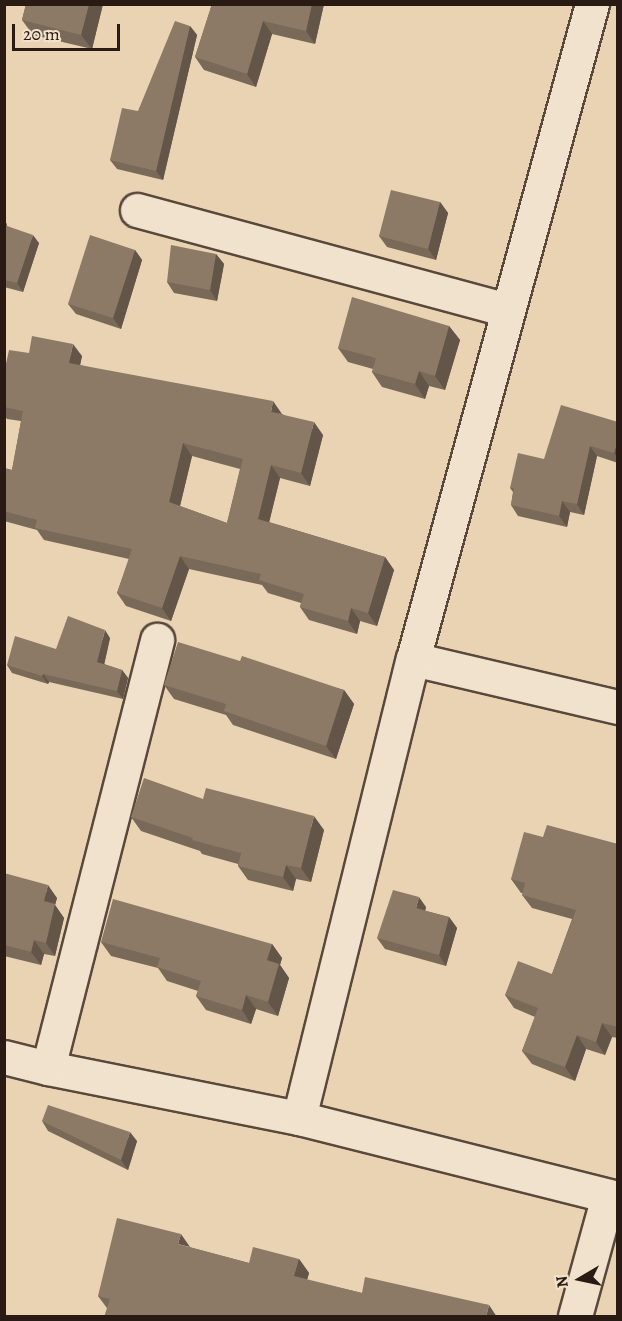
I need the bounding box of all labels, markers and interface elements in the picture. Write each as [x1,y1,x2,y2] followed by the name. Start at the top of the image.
[15,12,123,50] scale bar
[23,22,60,46] text: 20 m
[550,1249,610,1309] north arrow
[550,1274,574,1289] text: N

